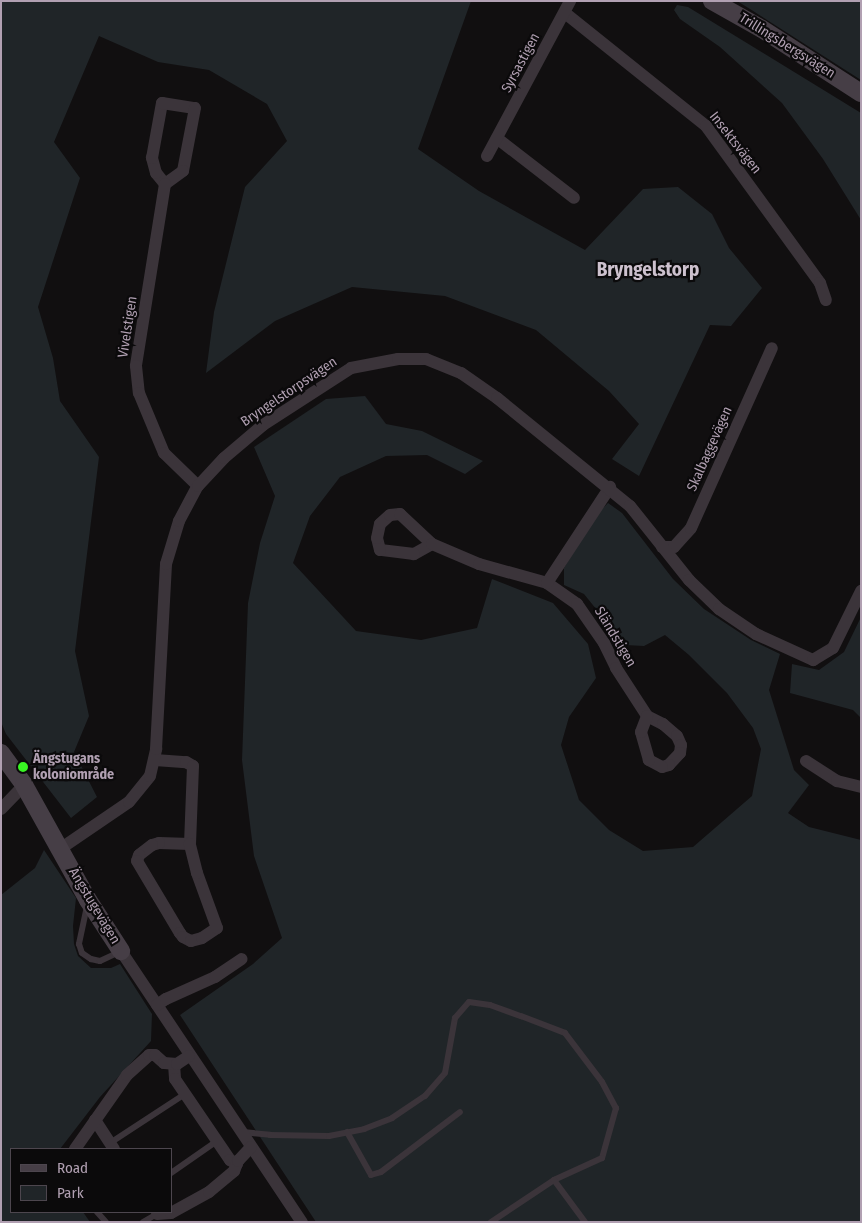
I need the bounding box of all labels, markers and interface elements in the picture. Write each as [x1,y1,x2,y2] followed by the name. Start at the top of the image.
[736,10,838,82] street label: Trillingsbergsvägen
[498,30,544,96] street label: Syrsastigen
[706,109,764,177] street label: Insektsvägen
[597,259,699,281] district label: Bryngelstorp
[115,295,141,359] street label: Vivelstigen
[238,354,340,430] street label: Bryngelstorpsvägen
[684,404,736,494] street label: Skalbaggevägen
[591,604,639,670] street label: Sländstigen
[33,751,114,784] place label: Ängstugans koloniområde
[17,761,29,773] marker: Ängstugans koloniområde
[65,865,123,947] street label: Ängstugevägen
[10,1148,172,1213] legend
[57,1159,88,1177] text: Road
[57,1184,84,1202] text: Park

